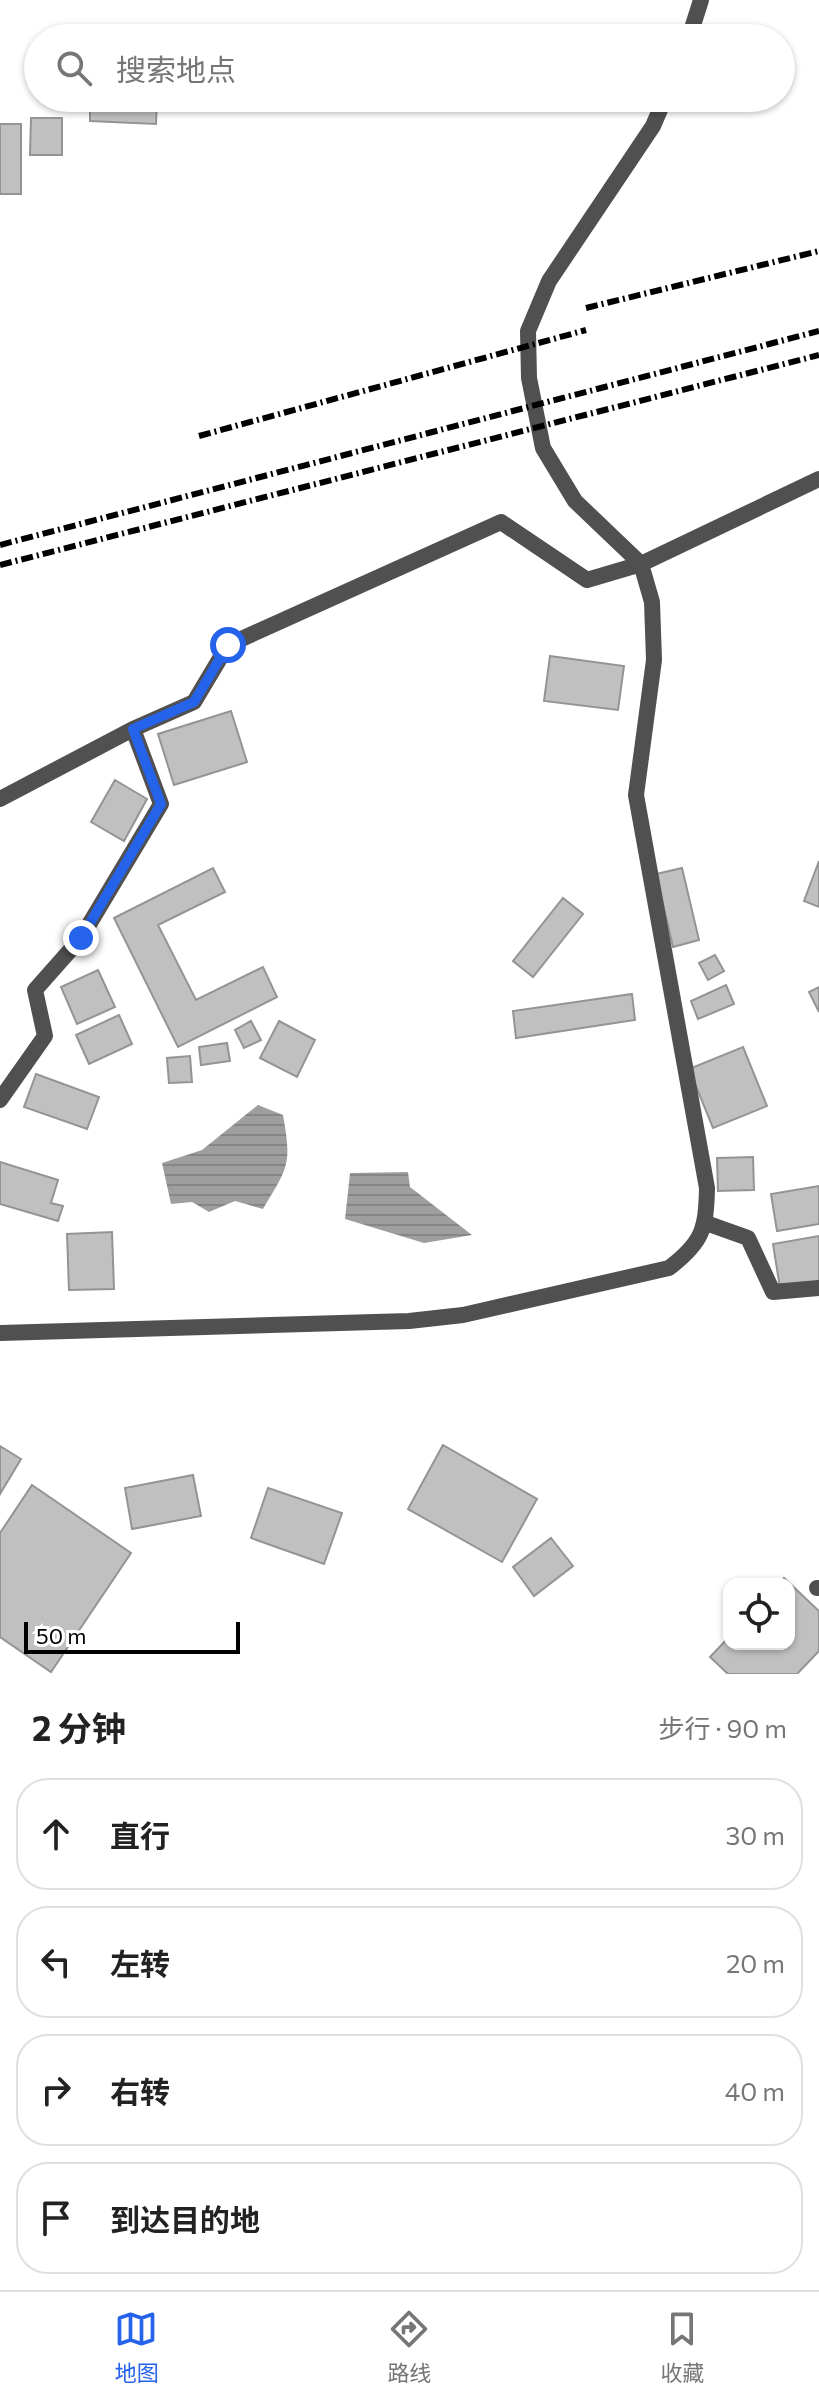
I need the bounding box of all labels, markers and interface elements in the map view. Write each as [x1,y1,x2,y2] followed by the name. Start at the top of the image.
[24,24,795,112] search box
[52,46,96,90] icon: search
[116,50,236,87] text: 搜索地点
[210,627,246,663] route start
[63,920,99,956] route end
[723,1578,795,1650] map controls
[723,1578,795,1650] button: locate
[24,1618,240,1654] scale bar
[36,1622,86,1649] text: 50 m
[32,1706,126,1748] text: 2 分钟
[658,1712,787,1743] text: 步行 · 90 m
[34,1812,78,1856] icon: ahead
[110,1816,170,1853] text: 直行
[726,1819,785,1850] text: 30 m
[34,1940,78,1984] icon: left
[110,1944,170,1981] text: 左转
[726,1947,785,1978] text: 20 m
[34,2068,78,2112] icon: right
[110,2072,170,2109] text: 右转
[725,2075,785,2106] text: 40 m
[34,2196,78,2240] icon: arrive
[110,2200,260,2237] text: 到达目的地
[114,2307,159,2387] tab: 地图
[387,2307,432,2387] tab: 路线
[660,2307,705,2387] tab: 收藏

